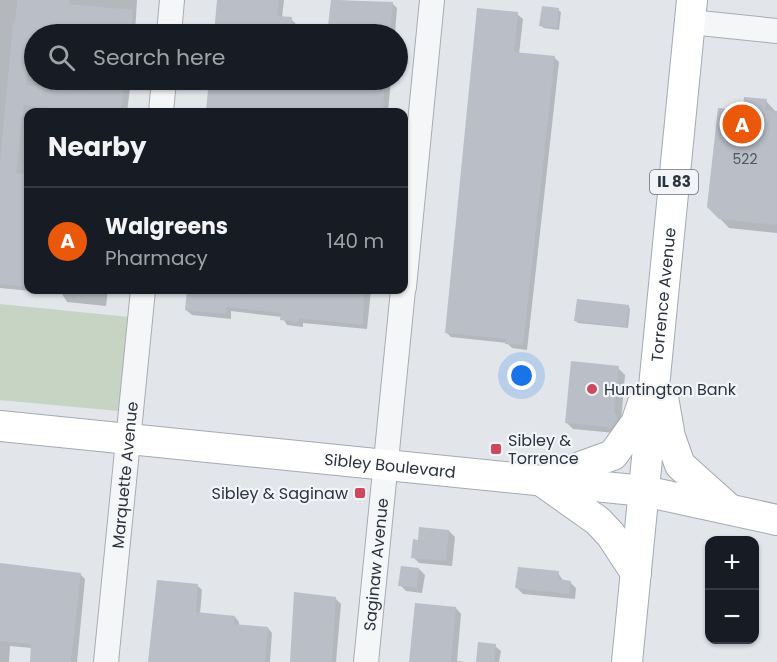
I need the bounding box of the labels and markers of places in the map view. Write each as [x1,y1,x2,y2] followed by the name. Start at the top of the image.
[722,102,762,146] pin: A
[604,378,737,401] place label: Huntington Bank
[585,382,599,396] marker: Huntington Bank
[508,429,579,470] place label: Sibley & Torrence
[489,442,503,456] marker: Sibley & Torrence
[211,482,348,505] place label: Sibley & Saginaw
[353,486,367,500] marker: Sibley & Saginaw

